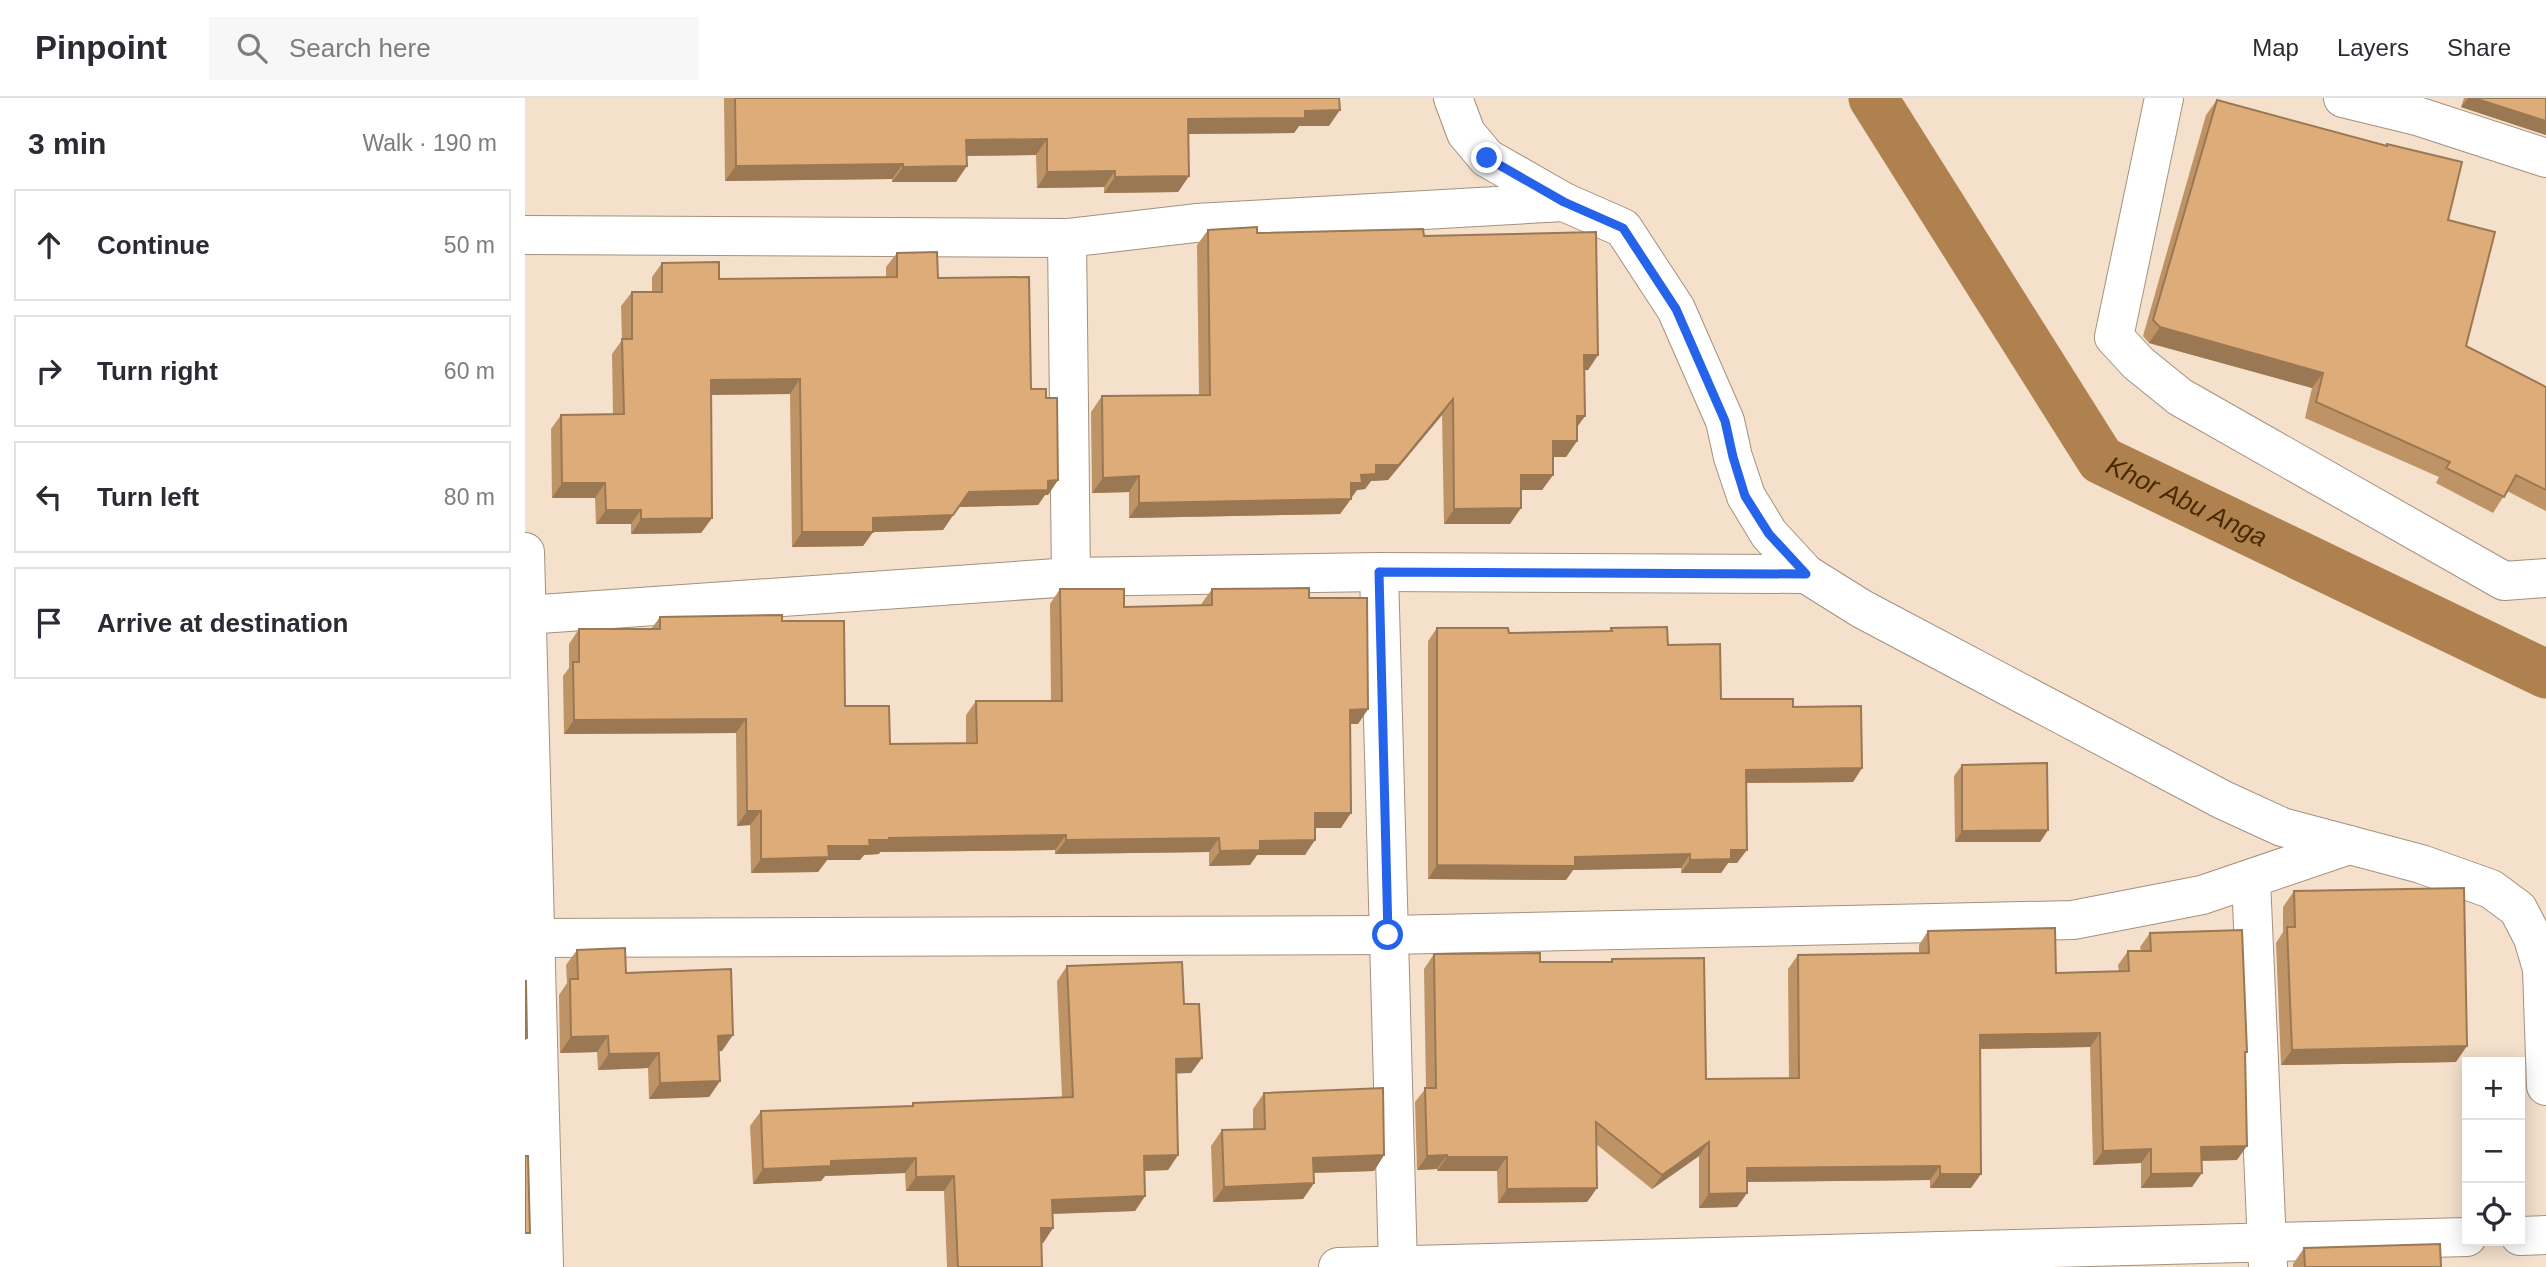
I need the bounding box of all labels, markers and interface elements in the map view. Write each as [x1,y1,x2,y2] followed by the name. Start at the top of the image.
[209,17,699,80] search box
[35,29,167,66] text: Pinpoint
[233,29,271,67] icon: search
[289,33,431,63] text: Search here
[2252,34,2299,61] text: Map
[2337,34,2409,61] text: Layers
[2447,34,2511,61] text: Share
[28,127,106,160] text: 3 min
[362,130,497,156] text: Walk · 190 m
[1471,142,1502,173] route end
[30,226,68,264] icon: ahead
[97,230,210,260] text: Continue
[444,232,495,258] text: 50 m
[30,352,68,390] icon: right
[97,356,218,386] text: Turn right
[444,358,495,384] text: 60 m
[2102,450,2272,553] water label: Khor Abu Anga
[30,478,68,516] icon: left
[97,482,199,512] text: Turn left
[444,484,495,510] text: 80 m
[30,604,68,642] icon: arrive
[97,608,348,638] text: Arrive at destination
[1372,919,1403,950] route start
[2462,1057,2525,1246] map controls
[2462,1057,2525,1120] button: +
[2462,1120,2525,1183] button: −
[2462,1183,2525,1246] button: locate

